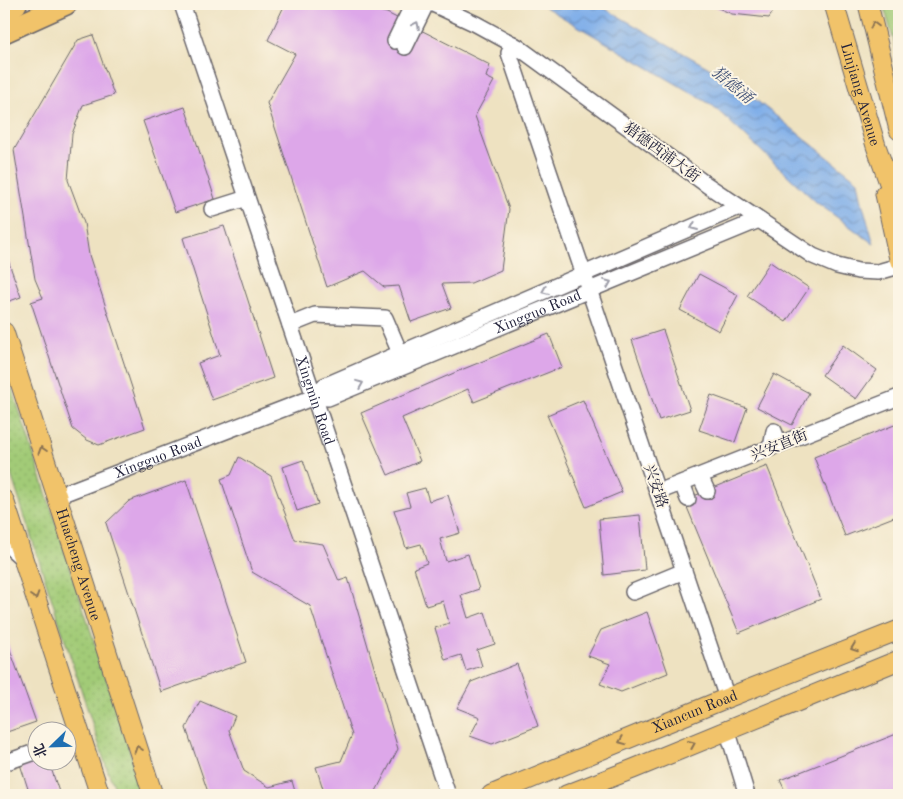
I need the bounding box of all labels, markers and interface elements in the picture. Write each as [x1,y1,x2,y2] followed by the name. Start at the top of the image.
[869,21,880,30] one-way arrow
[410,22,420,31] one-way arrow
[837,41,882,148] street label: Linjiang Avenue
[708,62,758,108] water label: 猎德涌
[620,119,703,186] street label: 猎德西浦大街
[691,221,699,231] one-way arrow
[603,278,612,289] one-way arrow
[541,284,550,295] one-way arrow
[492,288,584,338] street label: Xingguo Road
[292,354,336,447] street label: Xingmin Road
[355,380,364,391] one-way arrow
[748,426,810,465] street label: 兴安直街
[112,435,204,482] street label: Xingguo Road
[37,446,47,455] one-way arrow
[640,462,671,510] street label: 兴安路
[52,507,102,623] street label: Huacheng Avenue
[29,591,39,600] one-way arrow
[850,642,859,652] one-way arrow
[650,689,740,737] street label: Xiancun Road
[28,722,78,772] north arrow
[618,735,627,745] one-way arrow
[687,740,696,751] one-way arrow
[31,742,50,760] text: 北
[134,745,144,754] one-way arrow

